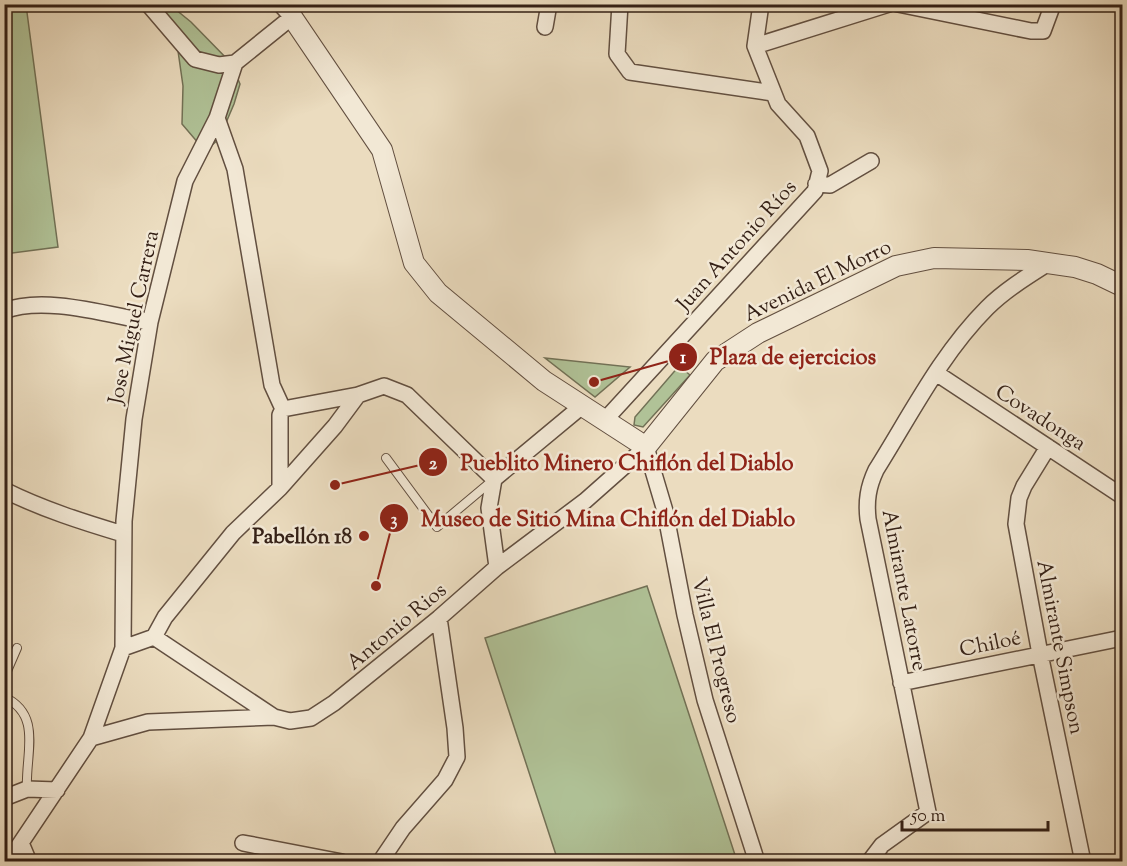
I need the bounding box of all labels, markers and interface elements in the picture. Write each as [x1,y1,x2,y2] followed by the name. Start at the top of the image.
[670,174,805,319] street label: Juan Antonio Ríos
[102,228,168,408] street label: Jose Miguel Carrera
[739,233,897,331] street label: Avenida El Morro
[668,337,888,377] callout: Plaza de ejercicios
[710,343,877,375] text: Plaza de ejercicios
[680,346,687,372] text: 1
[989,378,1091,459] street label: Covadonga
[418,442,805,482] callout: Pueblito Minero Chiflón del Diablo
[461,449,793,481] text: Pueblito Minero Chiflón del Diablo
[429,452,438,478] text: 2
[379,498,807,538] callout: Museo de Sitio Mina Chiflón del Diablo
[421,505,795,537] text: Museo de Sitio Mina Chiflón del Diablo
[873,507,933,674] street label: Almirante Latorre
[390,508,398,534] text: 3
[252,523,352,553] place label: Pabellón 18
[357,529,371,543] marker: Pabellón 18
[1027,558,1091,737] street label: Almirante Simpson
[682,575,748,726] street label: Villa El Progreso
[341,577,454,679] street label: Antonio Rios
[957,624,1024,666] street label: Chiloé
[902,794,1048,832] scale bar
[910,804,946,830] text: 50 m

